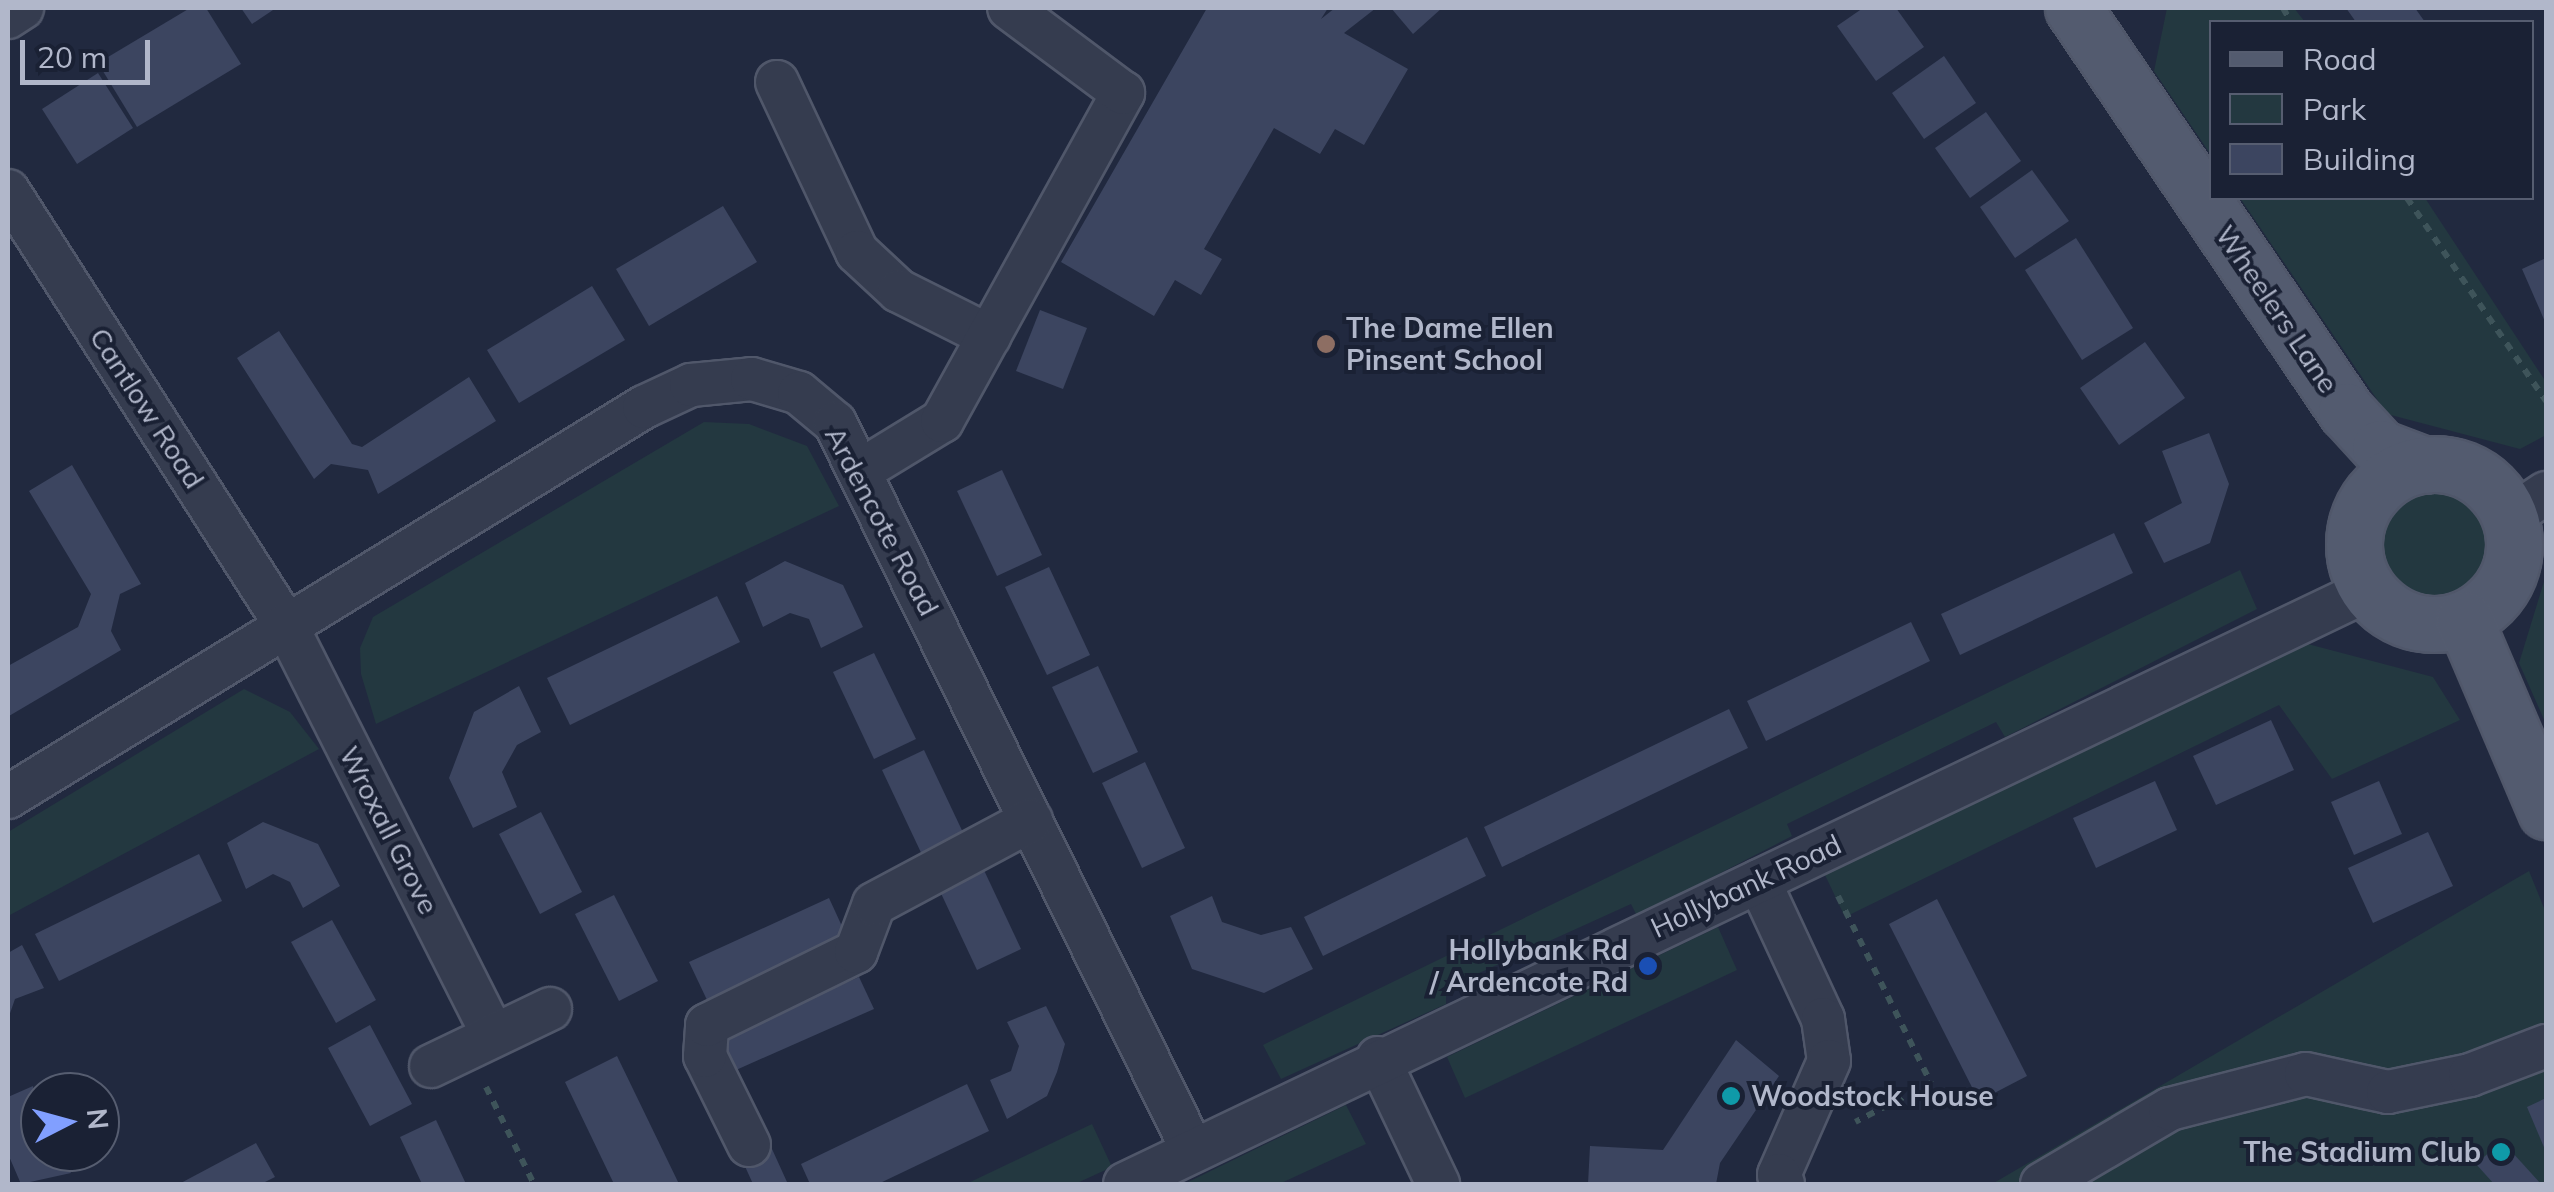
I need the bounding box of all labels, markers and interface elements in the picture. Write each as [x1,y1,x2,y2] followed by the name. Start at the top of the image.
[25,20,155,82] scale bar
[2209,20,2534,200] legend
[37,38,107,76] text: 20 m
[2303,40,2377,78] text: Road
[2303,90,2366,128] text: Park
[2303,140,2416,178] text: Building
[2209,219,2345,399] street label: Wheelers Lane
[1346,311,1554,377] place label: The Dame Ellen Pinsent School
[83,322,211,494] street label: Cantlow Road
[1315,333,1337,355] marker: The Dame Ellen Pinsent School
[818,421,946,621] street label: Ardencote Road
[332,741,446,919] street label: Wroxall Grove
[1646,827,1846,945] street label: Hollybank Road
[1430,933,1628,999] place label: Hollybank Rd / Ardencote Rd
[1637,955,1659,977] marker: Hollybank Rd / Ardencote Rd
[20,1072,120,1172] north arrow
[1751,1079,1994,1113] place label: Woodstock House
[1720,1085,1742,1107] marker: Woodstock House
[80,1107,117,1131] text: N
[2243,1135,2481,1169] place label: The Stadium Club
[2490,1141,2512,1163] marker: The Stadium Club

